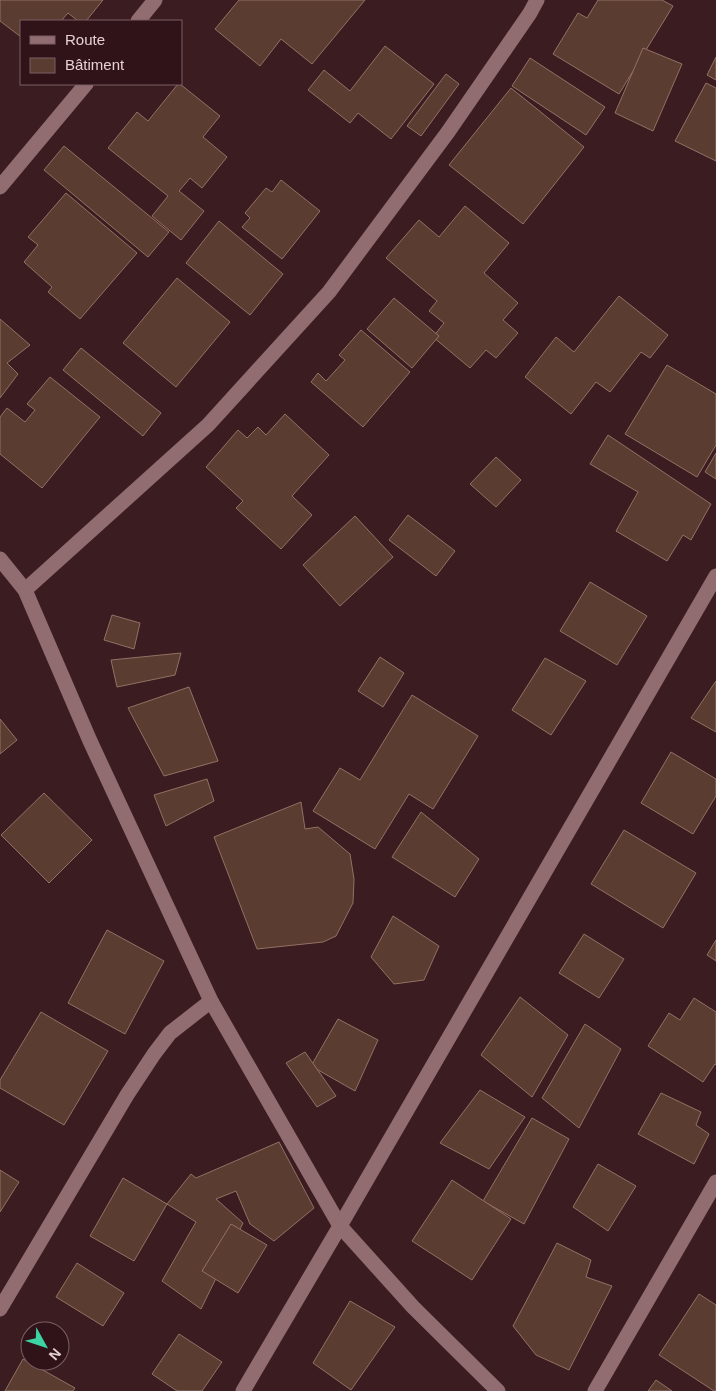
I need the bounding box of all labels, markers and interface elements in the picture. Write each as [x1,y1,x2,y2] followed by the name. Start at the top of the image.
[20,20,182,85] legend
[65,31,105,48] text: Route
[65,56,125,73] text: Bâtiment
[20,1321,70,1371] north arrow
[46,1345,64,1363] text: N

